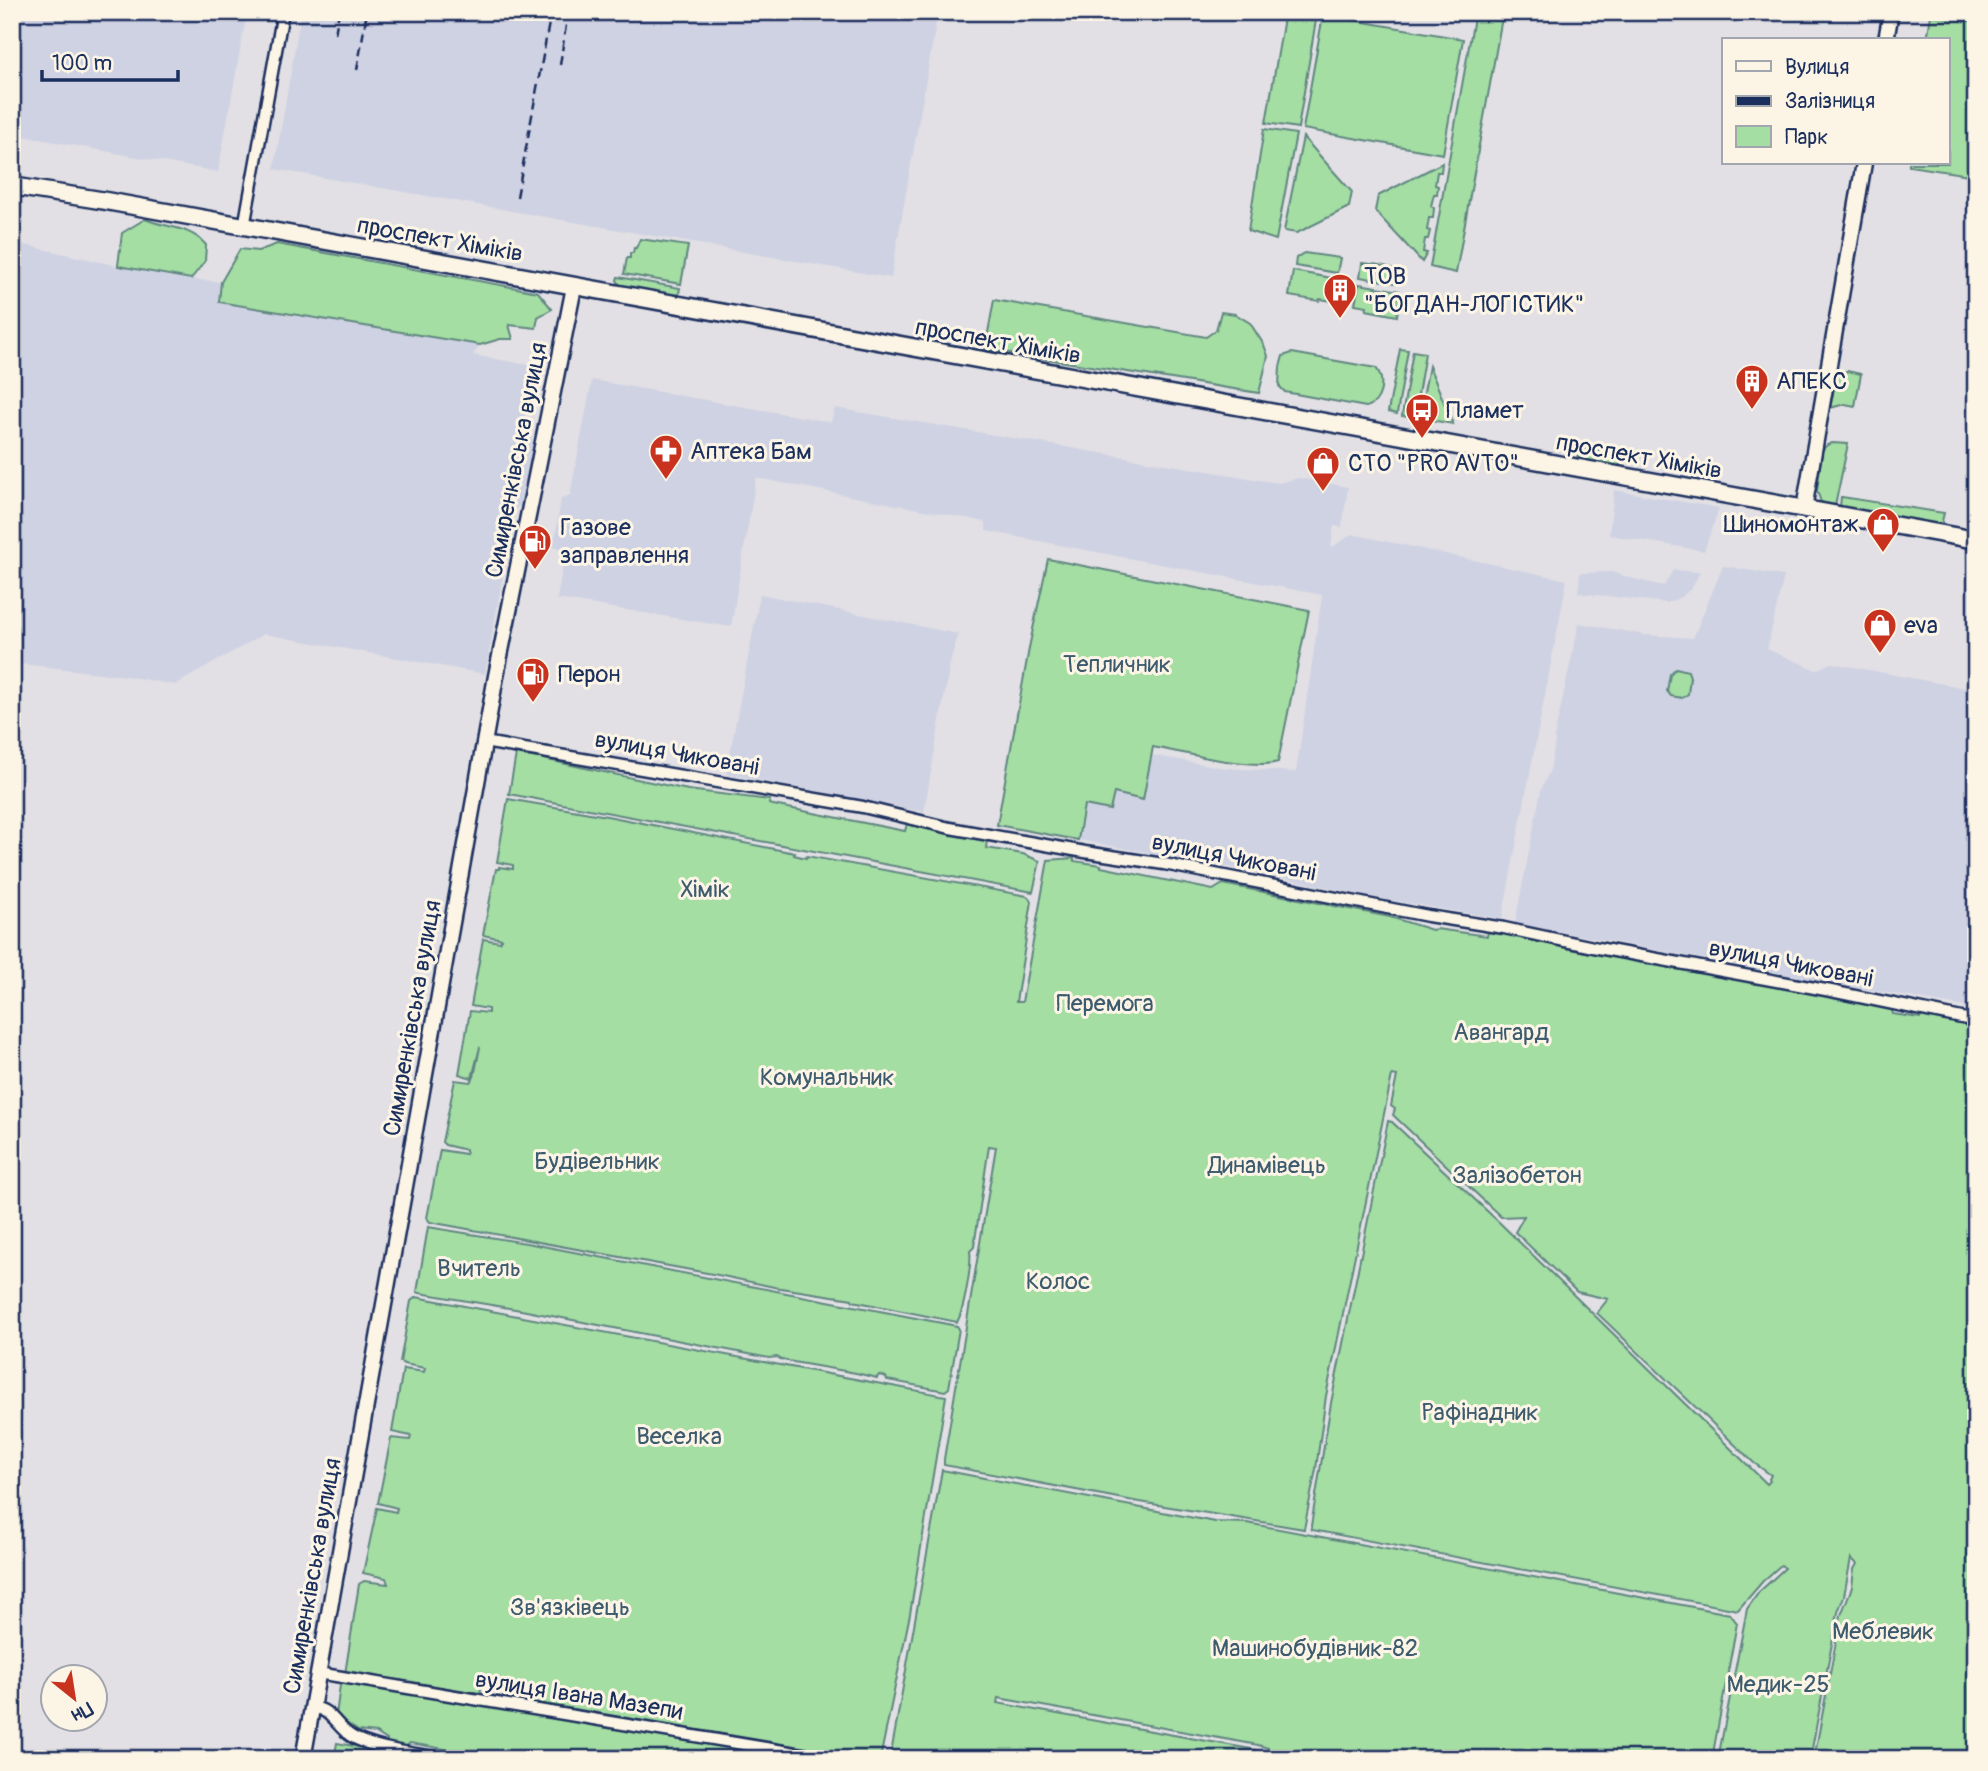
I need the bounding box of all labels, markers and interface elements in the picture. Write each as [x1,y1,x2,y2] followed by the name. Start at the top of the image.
[42,38,178,82] scale bar
[1722,38,1950,164] legend
[52,50,112,77] text: 100 m
[1785,54,1849,81] text: Вулиця
[1785,88,1875,115] text: Залізниця
[1785,124,1828,151] text: Парк
[355,211,525,268] street label: проспект Хіміків
[1364,262,1584,319] place label: ТОВ "БОГДАН-ЛОГІСТИК"
[1321,271,1359,320] building icon: ТОВ "БОГДАН-ЛОГІСТИК"
[913,313,1083,370] street label: проспект Хіміків
[479,340,554,580] street label: Симиренківська вулиця
[1733,362,1771,411] building icon: АПЕКС
[1776,367,1847,396] place label: АПЕКС
[1403,391,1441,440] bus stop icon: Пламет
[1446,396,1524,425] place label: Пламет
[1554,428,1724,485] street label: проспект Хіміків
[647,432,685,481] pharmacy icon: Аптека Бам
[690,437,812,466] place label: Аптека Бам
[1304,444,1342,493] shop icon: СТО "PRO AVTO"
[1348,449,1519,478] place label: СТО "PRO AVTO"
[1864,505,1902,554] shop icon: Шиномонтаж
[1724,510,1859,539] place label: Шиномонтаж
[560,513,689,570] place label: Газове заправлення
[516,522,554,571] fuel station icon: Газове заправлення
[1861,606,1899,655] shop icon: eva
[1904,611,1938,640] place label: eva
[1063,650,1171,679] park label: Тепличник
[514,655,552,704] fuel station icon: Перон
[558,660,620,689] place label: Перон
[592,725,761,782] street label: вулиця Чиковані
[1149,827,1318,888] street label: вулиця Чиковані
[680,875,730,904] park label: Хімік
[377,898,448,1138] street label: Симиренківська вулиця
[1706,933,1875,994] street label: вулиця Чиковані
[1056,989,1154,1018] park label: Перемога
[1453,1018,1549,1047] park label: Авангард
[760,1063,894,1092] park label: Комунальник
[534,1147,660,1176] park label: Будівельник
[1207,1151,1326,1180] park label: Динамівець
[1452,1161,1582,1190] park label: Залізобетон
[437,1254,521,1283] park label: Вчитель
[1026,1267,1090,1296] park label: Колос
[1422,1398,1538,1427] park label: Рафінадник
[636,1422,722,1451] park label: Веселка
[277,1456,348,1696] street label: Симиренківська вулиця
[510,1593,630,1622] park label: Зв'язківець
[1832,1617,1934,1646] park label: Меблевик
[1212,1634,1418,1663] park label: Машинобудівник-82
[38,1662,108,1732] north arrow
[473,1665,685,1726] street label: вулиця Івана Мазепи
[1726,1670,1830,1699] park label: Медик-25
[67,1696,97,1727] text: Пн

